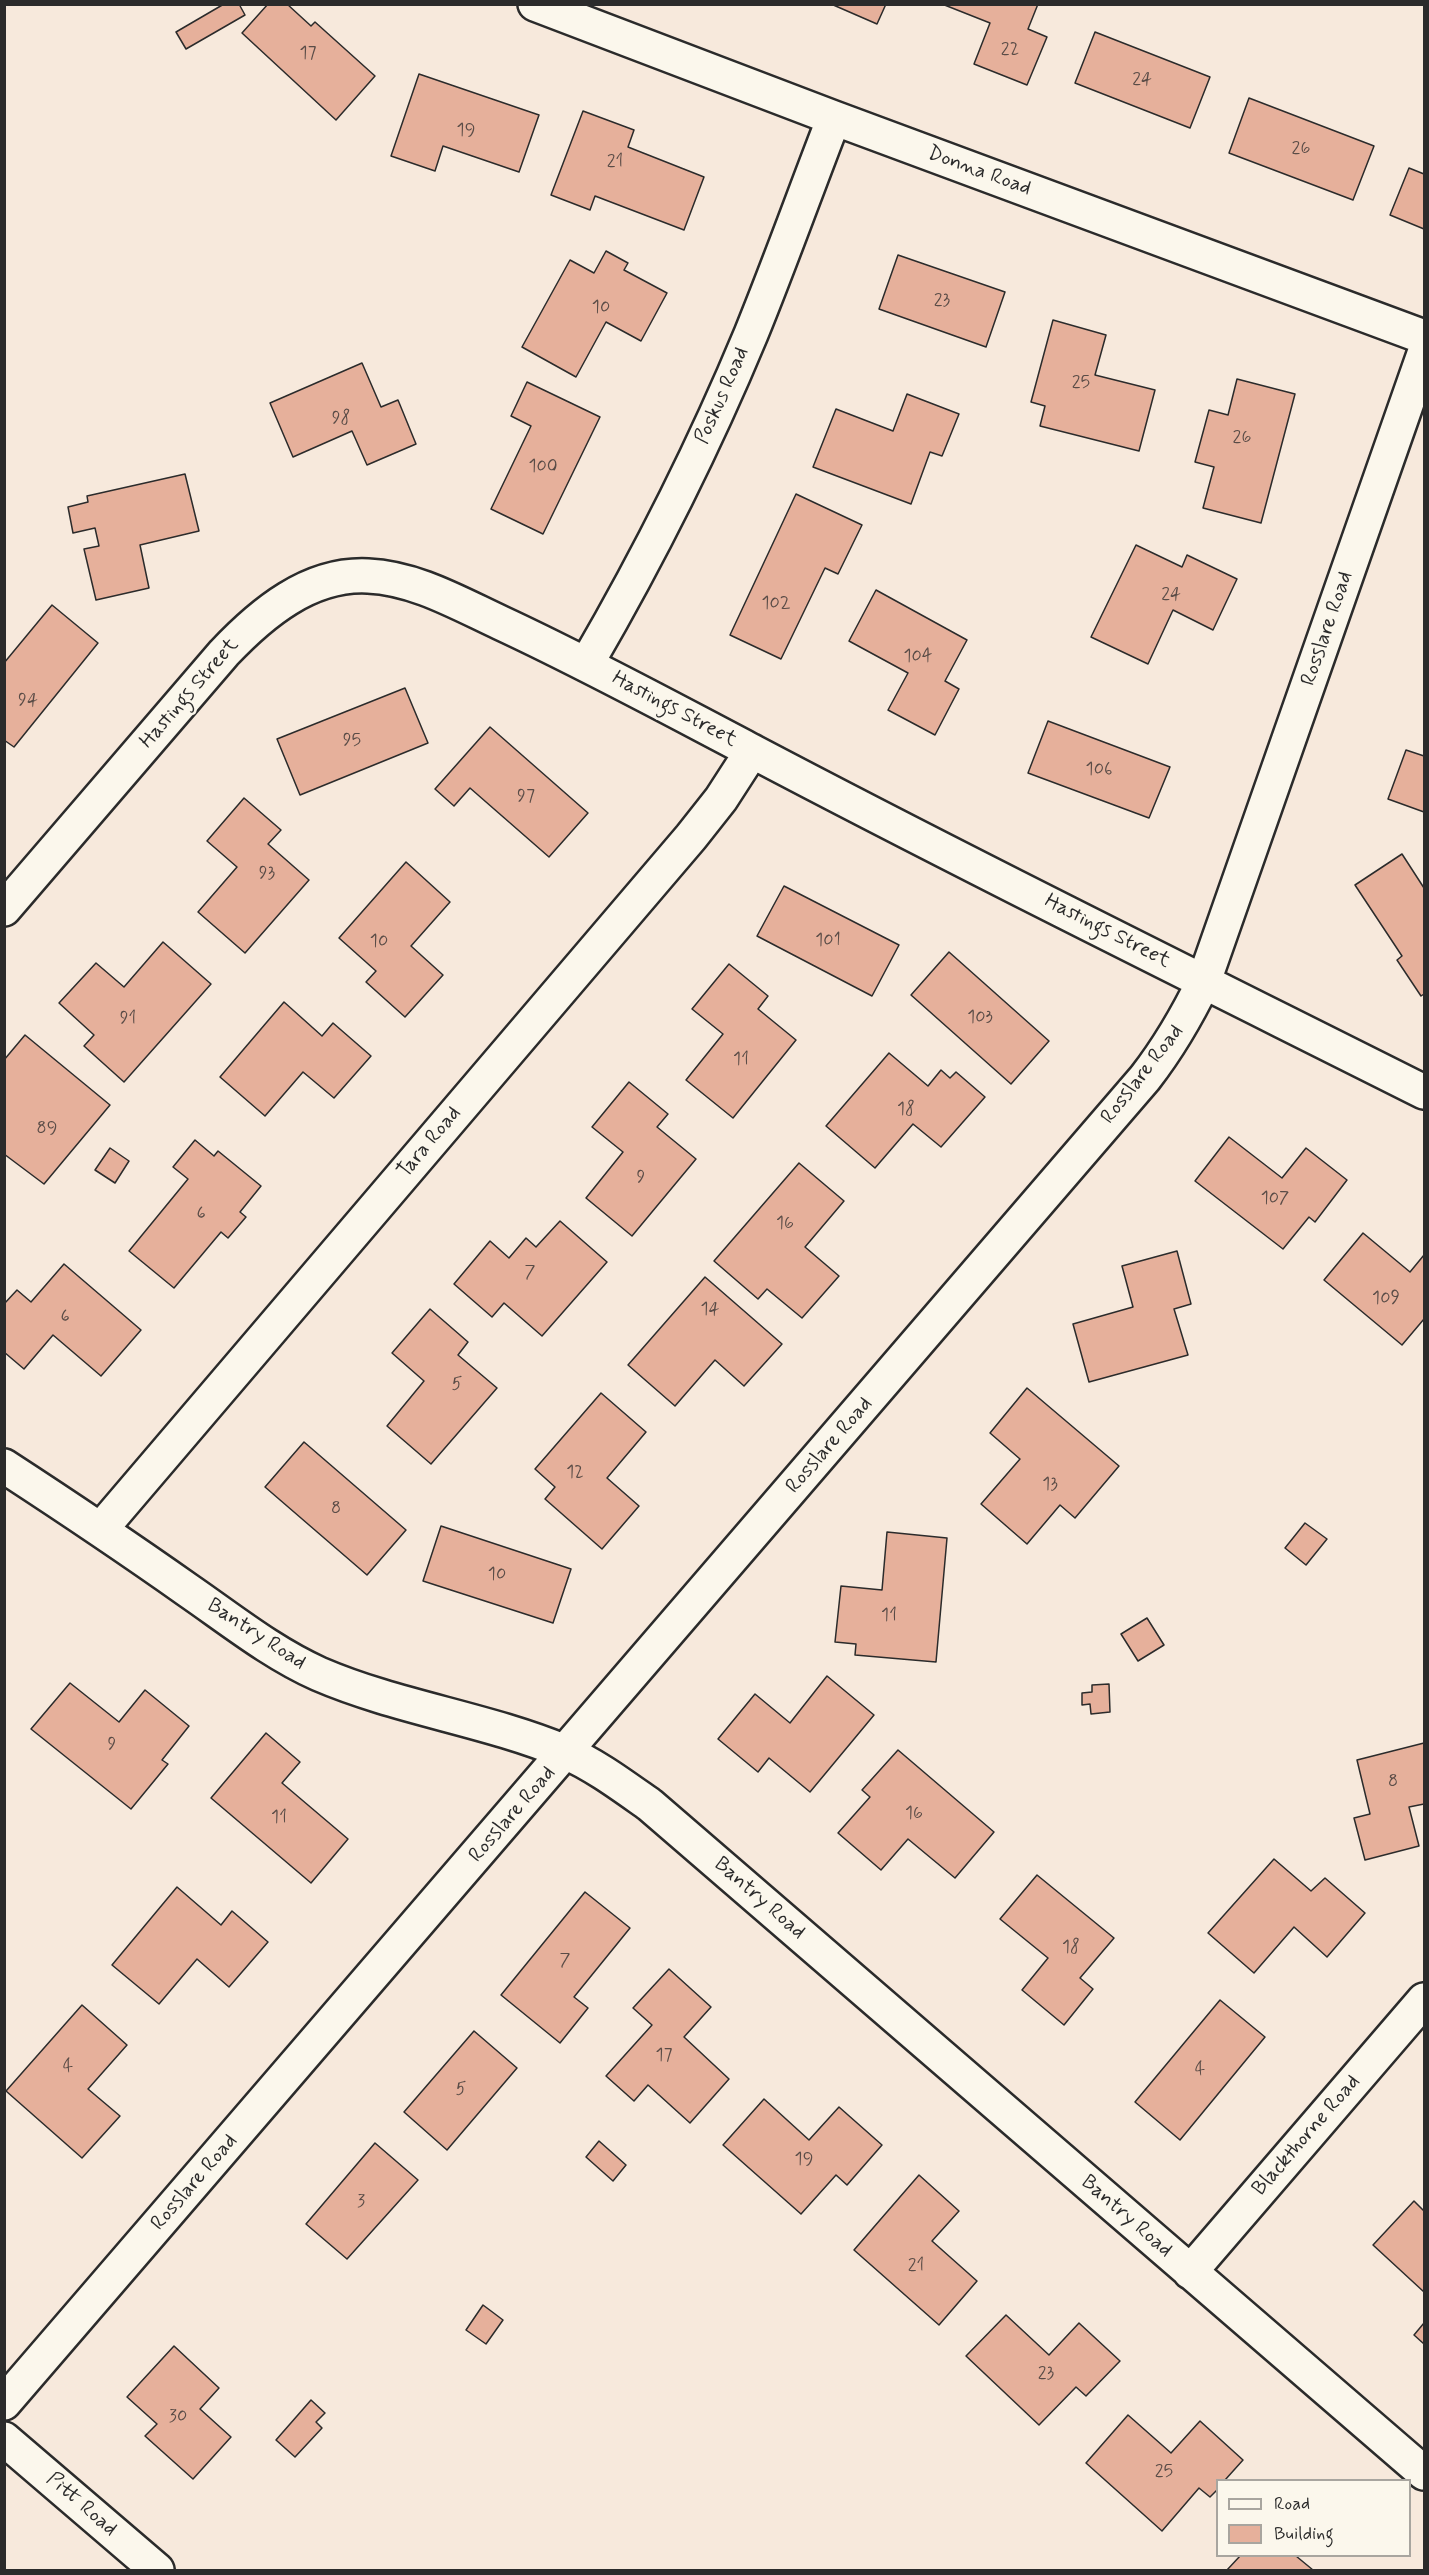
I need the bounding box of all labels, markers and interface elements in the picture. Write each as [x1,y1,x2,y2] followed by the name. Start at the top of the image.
[1001,39,1019,61] house number: 22
[299,43,317,65] house number: 17
[1132,69,1152,91] house number: 24
[457,120,475,142] house number: 19
[1292,138,1310,160] house number: 26
[924,142,1034,202] street label: Donna Road
[607,151,623,173] house number: 21
[934,290,950,312] house number: 23
[592,297,610,319] house number: 10
[690,344,756,448] street label: Poskus Road
[1072,372,1090,394] house number: 25
[332,408,350,430] house number: 98
[1233,427,1251,449] house number: 26
[528,456,558,478] house number: 100
[1297,568,1359,690] street label: Rosslare Road
[1161,584,1181,606] house number: 24
[761,593,791,615] house number: 102
[135,634,245,754] street label: Hastings Street
[904,646,932,668] house number: 104
[607,666,741,754] street label: Hastings Street
[18,690,38,712] house number: 94
[343,730,361,752] house number: 95
[1086,759,1112,781] house number: 106
[517,786,535,808] house number: 97
[259,863,275,885] house number: 93
[1040,889,1174,975] street label: Hastings Street
[815,930,841,952] house number: 101
[370,931,388,953] house number: 10
[967,1007,993,1029] house number: 103
[120,1008,136,1030] house number: 91
[1096,1020,1190,1130] street label: Rosslare Road
[733,1049,749,1071] house number: 11
[897,1099,915,1121] house number: 18
[393,1102,467,1184] street label: Tara Road
[37,1118,57,1140] house number: 89
[637,1167,645,1189] house number: 9
[1261,1188,1289,1210] house number: 107
[196,1203,206,1225] house number: 6
[776,1213,794,1235] house number: 16
[525,1262,535,1284] house number: 7
[1372,1288,1400,1310] house number: 109
[701,1299,719,1321] house number: 14
[60,1306,70,1328] house number: 6
[452,1374,462,1396] house number: 5
[781,1393,879,1499] street label: Rosslare Road
[566,1462,584,1484] house number: 12
[1042,1474,1058,1496] house number: 13
[331,1498,341,1520] house number: 8
[488,1564,506,1586] house number: 10
[202,1594,310,1676] street label: Bantry Road
[881,1605,897,1627] house number: 11
[108,1734,116,1756] house number: 9
[464,1762,562,1868] street label: Rosslare Road
[1388,1771,1398,1793] house number: 8
[905,1803,923,1825] house number: 16
[271,1807,287,1829] house number: 11
[708,1852,810,1946] street label: Bantry Road
[1062,1937,1080,1959] house number: 18
[560,1950,570,1972] house number: 7
[655,2045,673,2067] house number: 17
[63,2056,73,2078] house number: 4
[1195,2059,1205,2081] house number: 4
[1248,2070,1366,2202] street label: Blackthorne Road
[456,2079,466,2101] house number: 5
[146,2130,244,2236] street label: Rosslare Road
[795,2149,813,2171] house number: 19
[1075,2170,1177,2264] street label: Bantry Road
[357,2191,365,2213] house number: 3
[908,2255,924,2277] house number: 21
[1038,2363,1054,2385] house number: 23
[169,2406,187,2428] house number: 30
[1155,2461,1173,2483] house number: 25
[40,2467,122,2543] street label: Pitt Road
[1216,2479,1411,2557] legend
[1274,2492,1310,2516] text: Road
[1274,2522,1334,2546] text: Building

